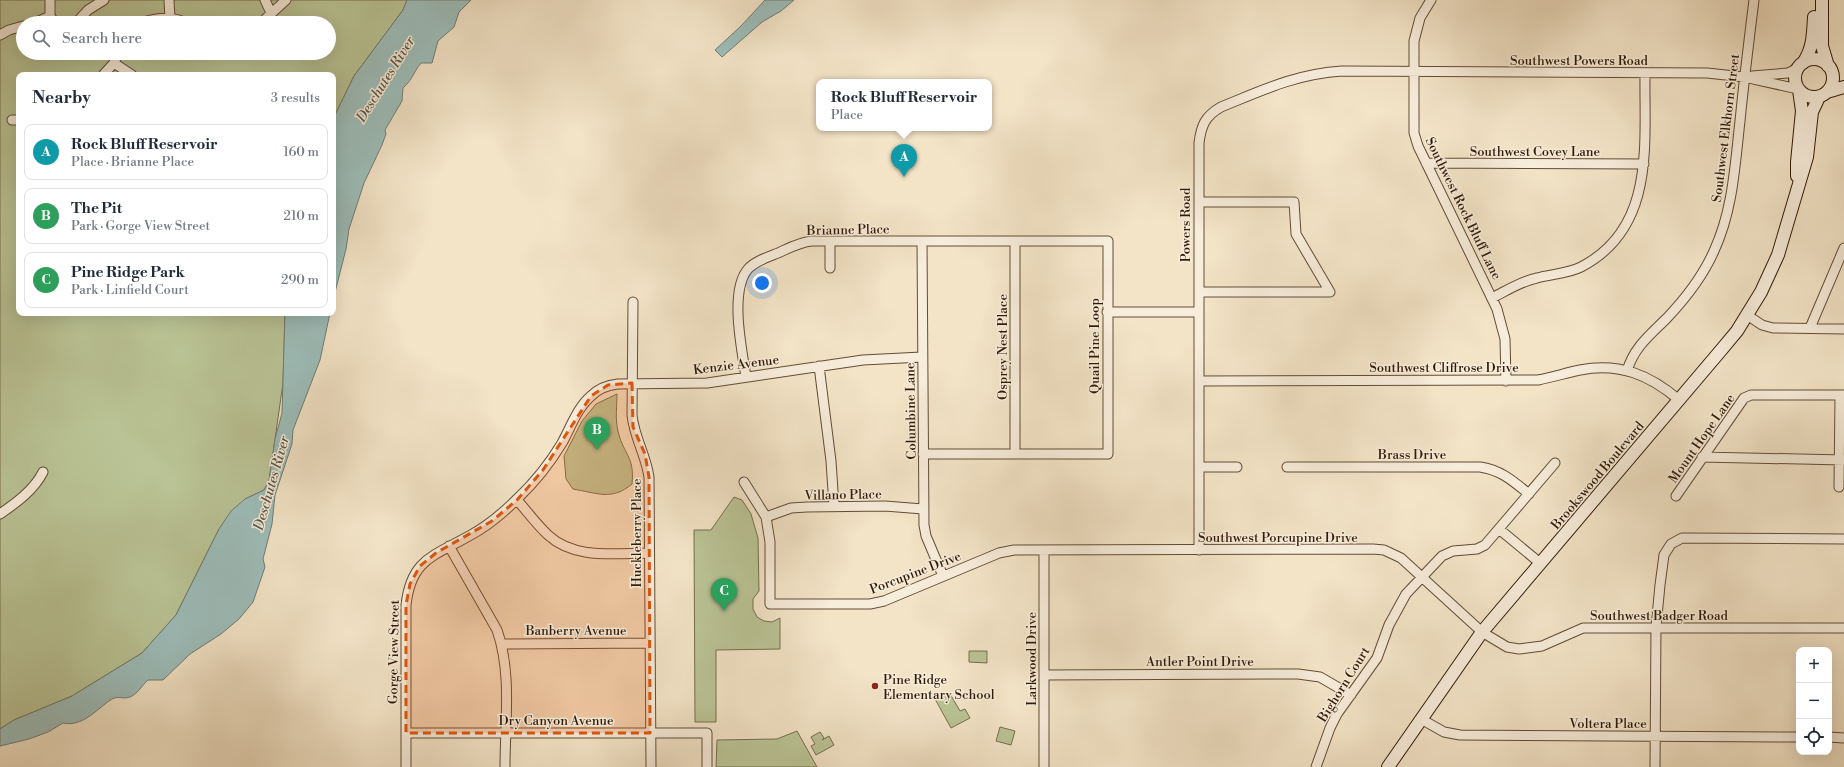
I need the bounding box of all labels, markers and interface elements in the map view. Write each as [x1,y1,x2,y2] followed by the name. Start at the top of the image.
[16,16,336,60] search box
[30,27,52,49] icon: search
[62,29,142,48] text: Search here
[352,33,420,127] water label: Deschutes River
[1510,53,1649,69] street label: Southwest Powers Road
[1709,53,1743,203] street label: Southwest Elkhorn Street
[816,79,992,131] popup
[32,87,91,109] text: Nearby
[831,88,977,107] text: Rock Bluff Reservoir
[271,90,320,106] text: 3 results
[831,107,863,123] text: Place
[71,135,218,154] text: Rock Bluff Reservoir
[1422,135,1505,283] street label: Southwest Rock Bluff Lane
[41,144,51,160] text: A
[283,144,319,160] text: 160 m
[891,144,917,177] pin: A
[1470,144,1601,160] street label: Southwest Covey Lane
[71,154,194,170] text: Place · Brianne Place
[1178,187,1194,262] street label: Powers Road
[71,199,122,218] text: The Pit
[41,208,51,224] text: B
[284,208,319,224] text: 210 m
[71,218,210,234] text: Park · Gorge View Street
[805,221,890,239] street label: Brianne Place
[71,263,185,282] text: Pine Ridge Park
[41,272,51,288] text: C
[281,272,319,288] text: 290 m
[752,273,772,293] your location
[71,282,189,298] text: Park · Linfield Court
[995,294,1011,400] street label: Osprey Nest Place
[1087,298,1103,394] street label: Quail Pine Loop
[692,352,780,378] street label: Kenzie Avenue
[1369,360,1519,376] street label: Southwest Cliffrose Drive
[902,362,920,460] street label: Columbine Lane
[1665,391,1739,486] street label: Mount Hope Lane
[584,417,610,450] pin: B
[1547,418,1648,534] street label: Brookswood Boulevard
[250,433,294,534] water label: Deschutes River
[1377,447,1447,463] street label: Brass Drive
[629,478,645,587] street label: Huckleberry Place
[803,486,882,504] street label: Villano Place
[1198,530,1358,546] street label: Southwest Porcupine Drive
[867,548,964,598] street label: Porcupine Drive
[711,578,737,611] pin: C
[385,599,403,704] street label: Gorge View Street
[1590,608,1729,624] street label: Southwest Badger Road
[1024,612,1040,706] street label: Larkwood Drive
[524,623,627,639] street label: Banberry Avenue
[1314,644,1374,726] street label: Bighorn Court
[1796,647,1832,755] map controls
[1796,647,1832,683] button: +
[1145,654,1254,670] street label: Antler Point Drive
[883,672,995,703] place label: Pine Ridge Elementary School
[870,681,880,691] marker: Pine Ridge Elementary School
[1796,683,1832,719] button: −
[499,713,614,729] street label: Dry Canyon Avenue
[1568,716,1647,732] street label: Voltera Place
[1796,719,1832,755] button: locate

